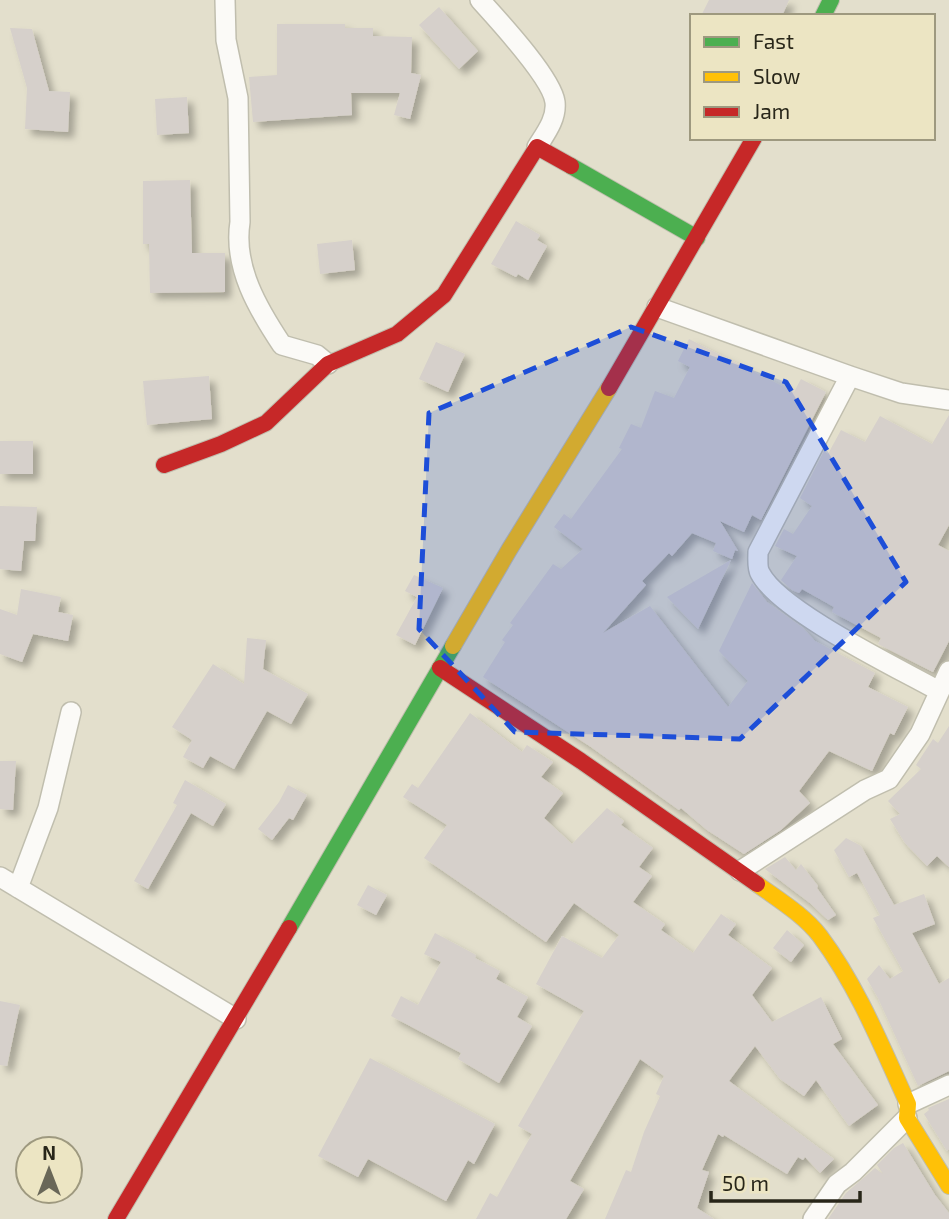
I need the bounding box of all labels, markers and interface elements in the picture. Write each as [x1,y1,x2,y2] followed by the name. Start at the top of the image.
[690,14,935,140] legend
[753,28,794,53] text: Fast
[753,63,800,88] text: Slow
[753,98,790,123] text: Jam
[14,1135,84,1205] north arrow
[42,1141,56,1164] text: N
[711,1160,860,1204] scale bar
[722,1170,769,1195] text: 50 m

